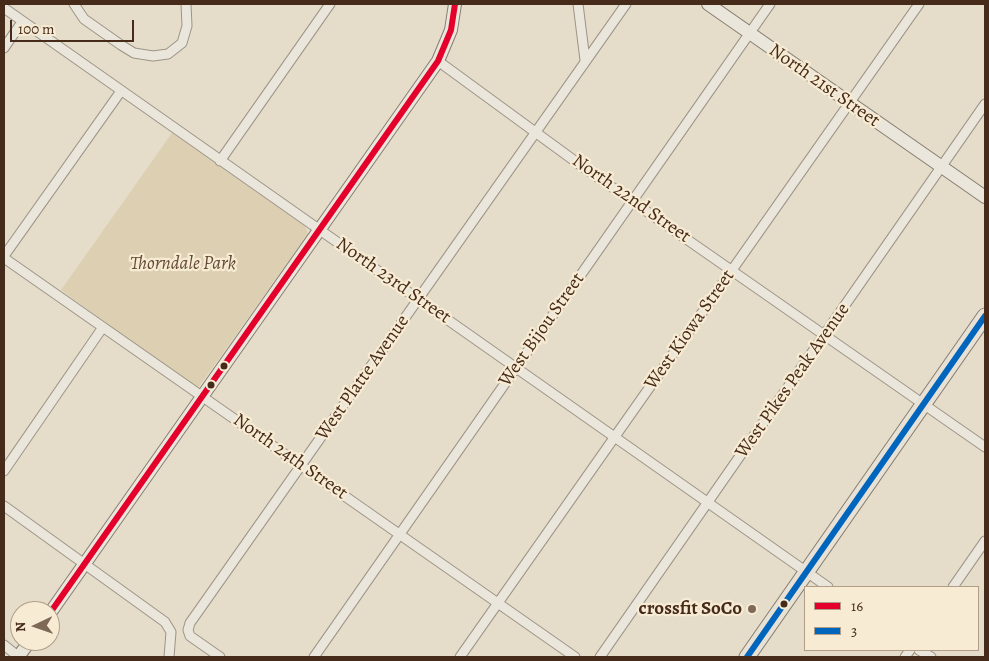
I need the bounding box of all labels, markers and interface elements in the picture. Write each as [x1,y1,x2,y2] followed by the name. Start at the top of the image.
[12,10,136,42] scale bar
[18,19,55,39] text: 100 m
[764,39,884,133] street label: North 21st Street
[567,150,695,248] street label: North 22nd Street
[331,233,455,329] street label: North 23rd Street
[130,253,236,275] park label: Thorndale Park
[640,266,740,394] street label: West Kiowa Street
[494,269,590,391] street label: West Bijou Street
[731,299,855,463] street label: West Pikes Peak Avenue
[311,311,415,445] street label: West Platte Avenue
[219,361,229,371] unlabelled marker
[206,380,216,390] unlabelled marker
[228,409,352,505] street label: North 24th Street
[804,586,979,651] legend
[851,596,863,616] text: 16
[639,598,742,620] place label: crossfit SoCo
[779,599,789,609] unlabelled marker
[10,601,60,651] north arrow
[746,603,758,615] marker: crossfit SoCo
[11,621,30,632] text: N
[851,621,857,641] text: 3

